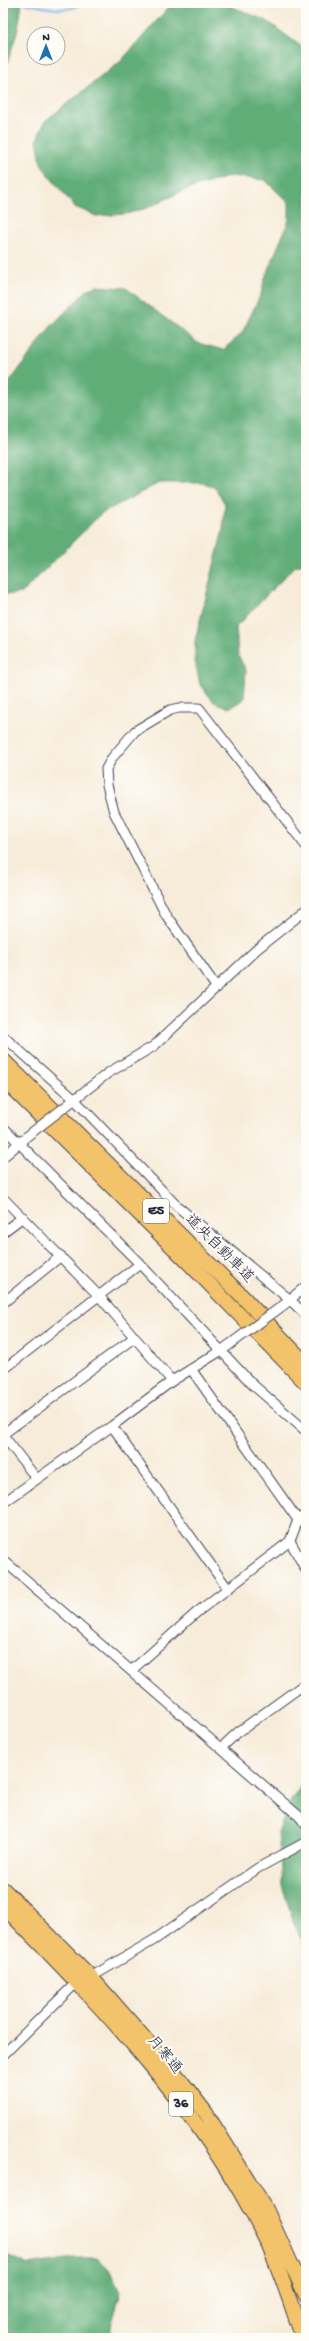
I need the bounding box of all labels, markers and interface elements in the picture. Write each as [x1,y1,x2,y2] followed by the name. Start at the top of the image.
[26,26,66,66] north arrow
[42,32,50,44] text: N
[143,1199,169,1223] road number: E5
[181,1210,258,1287] street label: 道央自動車道
[143,2031,186,2078] street label: 月寒通
[169,2092,193,2116] road number: 36

